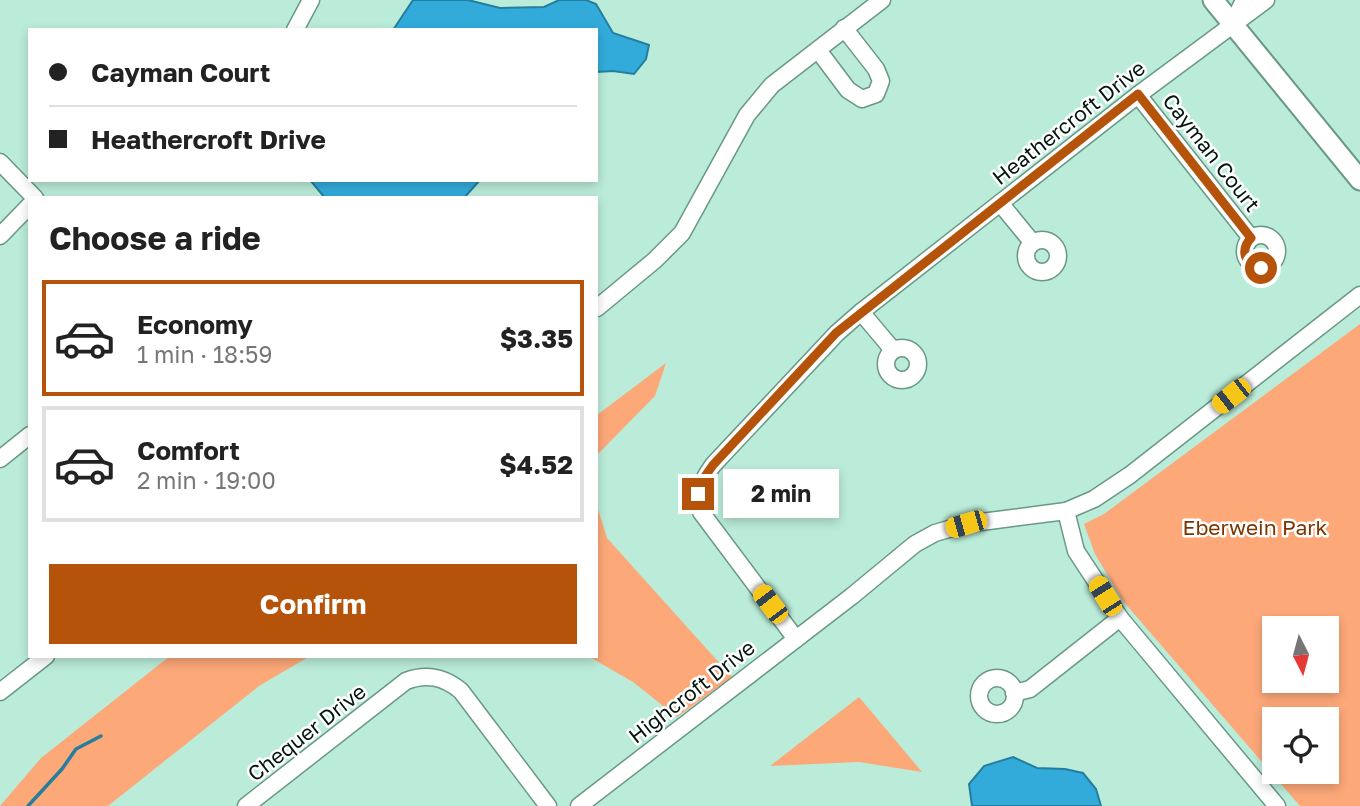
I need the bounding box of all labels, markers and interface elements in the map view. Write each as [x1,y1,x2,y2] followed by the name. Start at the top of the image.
[987,55,1150,190] street label: Heathercroft Drive
[91,57,270,88] text: Cayman Court
[1158,88,1266,217] street label: Cayman Court
[91,124,326,155] text: Heathercroft Drive
[49,219,261,257] text: Choose a ride
[1245,252,1277,284] route start
[53,307,116,370] icon: car
[137,309,253,340] text: Economy
[500,323,573,354] text: $3.35
[137,340,272,368] text: 1 min · 18:59
[1208,375,1255,417] car
[53,433,116,496] icon: car
[137,435,240,466] text: Comfort
[499,449,573,480] text: $4.52
[137,466,276,494] text: 2 min · 19:00
[722,470,838,518] callout: 2 min
[682,478,714,510] route end
[751,479,811,507] text: 2 min
[943,508,990,540] car
[1183,514,1328,540] park label: Eberwein Park
[49,564,577,644] button: Confirm
[1085,573,1126,619] car
[749,581,792,627] car
[1262,616,1339,693] north arrow
[1262,616,1339,784] map controls
[623,634,760,748] street label: Highcroft Drive
[242,678,371,786] street label: Chequer Drive
[1262,707,1339,784] button: locate

